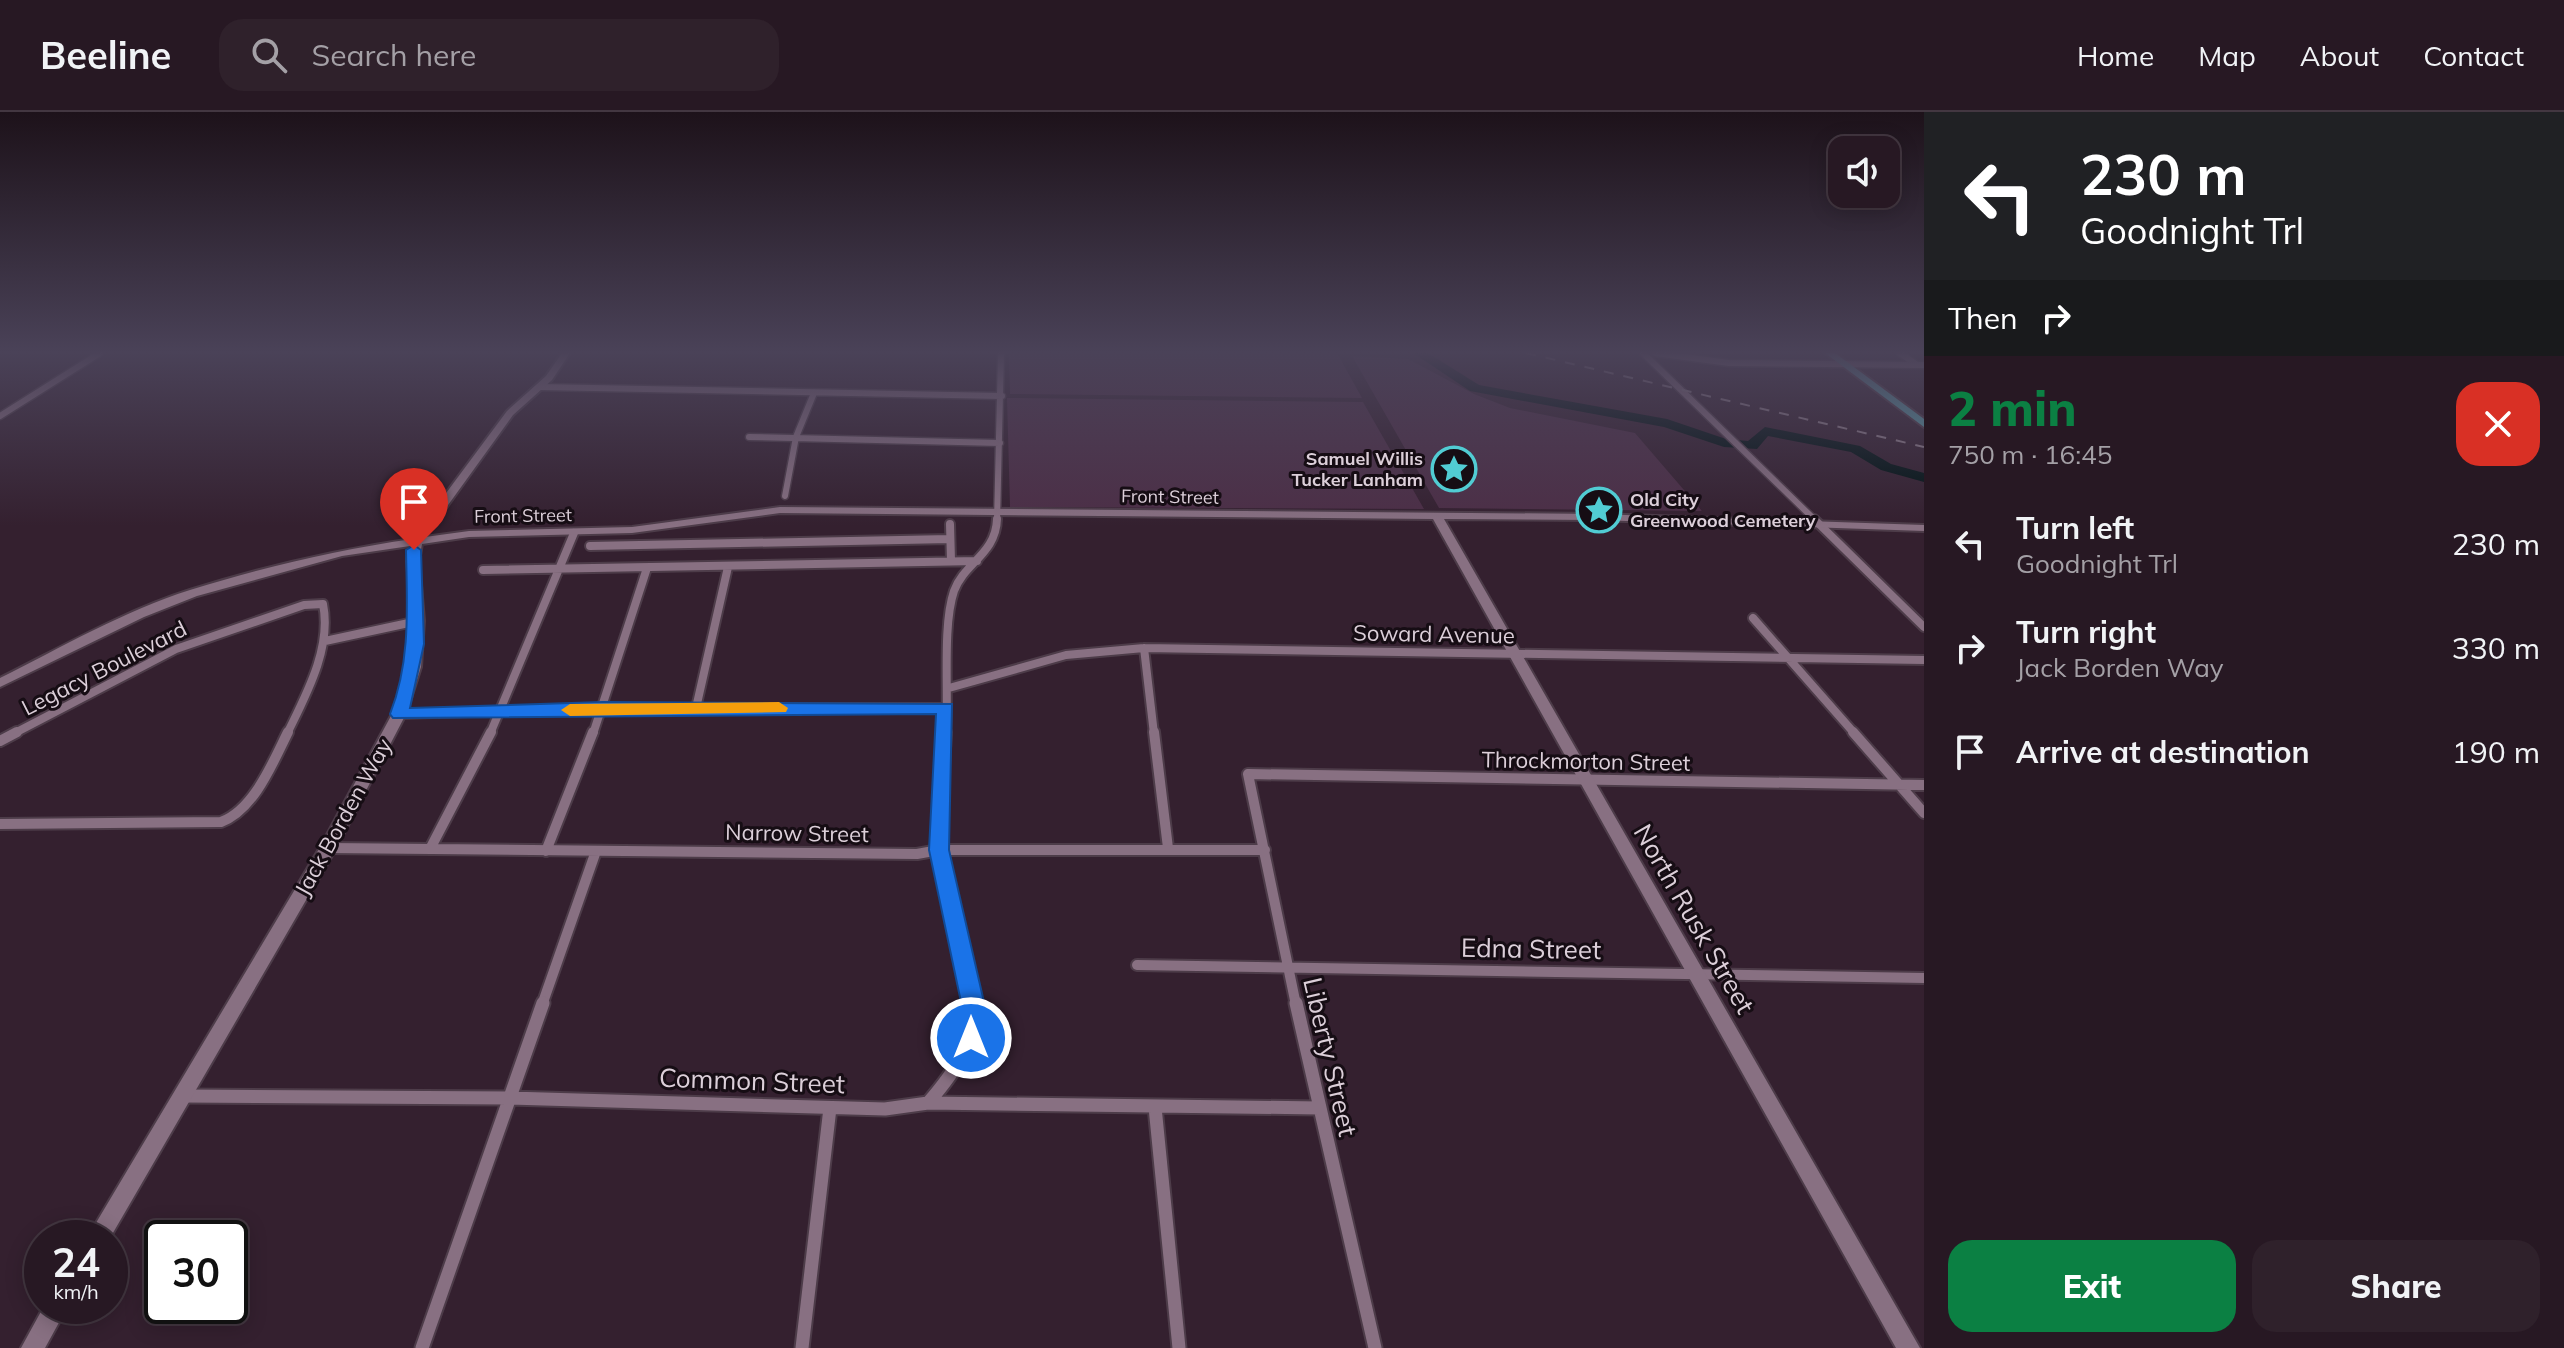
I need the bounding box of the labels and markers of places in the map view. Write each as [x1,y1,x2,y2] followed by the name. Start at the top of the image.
[1430,445,1478,493] place icon: Samuel Willis Tucker Lanham
[1291,447,1423,491] place label: Samuel Willis Tucker Lanham
[380,468,448,550] pin
[1575,486,1623,534] place icon: Old City Greenwood Cemetery
[1630,488,1816,532] place label: Old City Greenwood Cemetery

